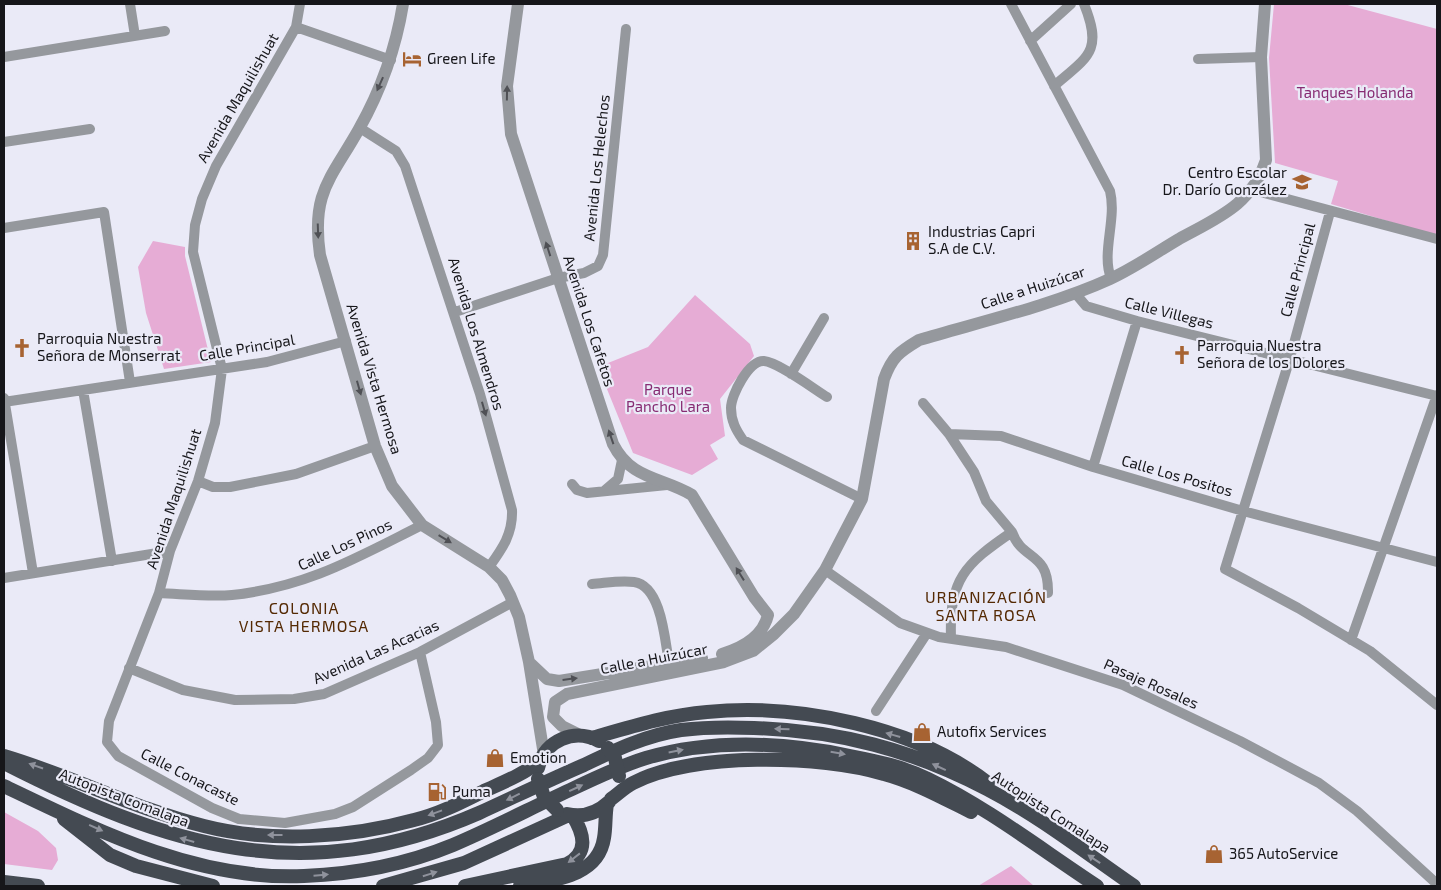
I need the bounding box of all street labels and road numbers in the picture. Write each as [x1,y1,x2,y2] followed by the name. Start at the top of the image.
[193,29,282,166] street label: Avenida Maquilishuat
[579,94,613,242] street label: Avenida Los Helechos
[1276,220,1318,319] street label: Calle Principal
[560,253,620,389] street label: Avenida Los Cafetos
[445,255,509,412] street label: Avenida Los Almendros
[978,262,1087,312] street label: Calle a Huizúcar
[1123,292,1215,332] street label: Calle Villegas
[343,301,406,456] street label: Avenida Vista Hermosa
[198,330,297,364] street label: Calle Principal
[142,426,204,571] street label: Avenida Maquilishuat
[1120,451,1235,500] street label: Calle Los Positos
[295,514,394,574] street label: Calle Los Pinos
[310,615,441,687] street label: Avenida Las Acacias
[599,639,709,677] street label: Calle a Huizúcar
[1101,654,1202,713] street label: Pasaje Rosales
[138,744,243,809] street label: Calle Conacaste
[57,764,192,830] street label: Autopista Comalapa
[989,766,1114,856] street label: Autopista Comalapa

